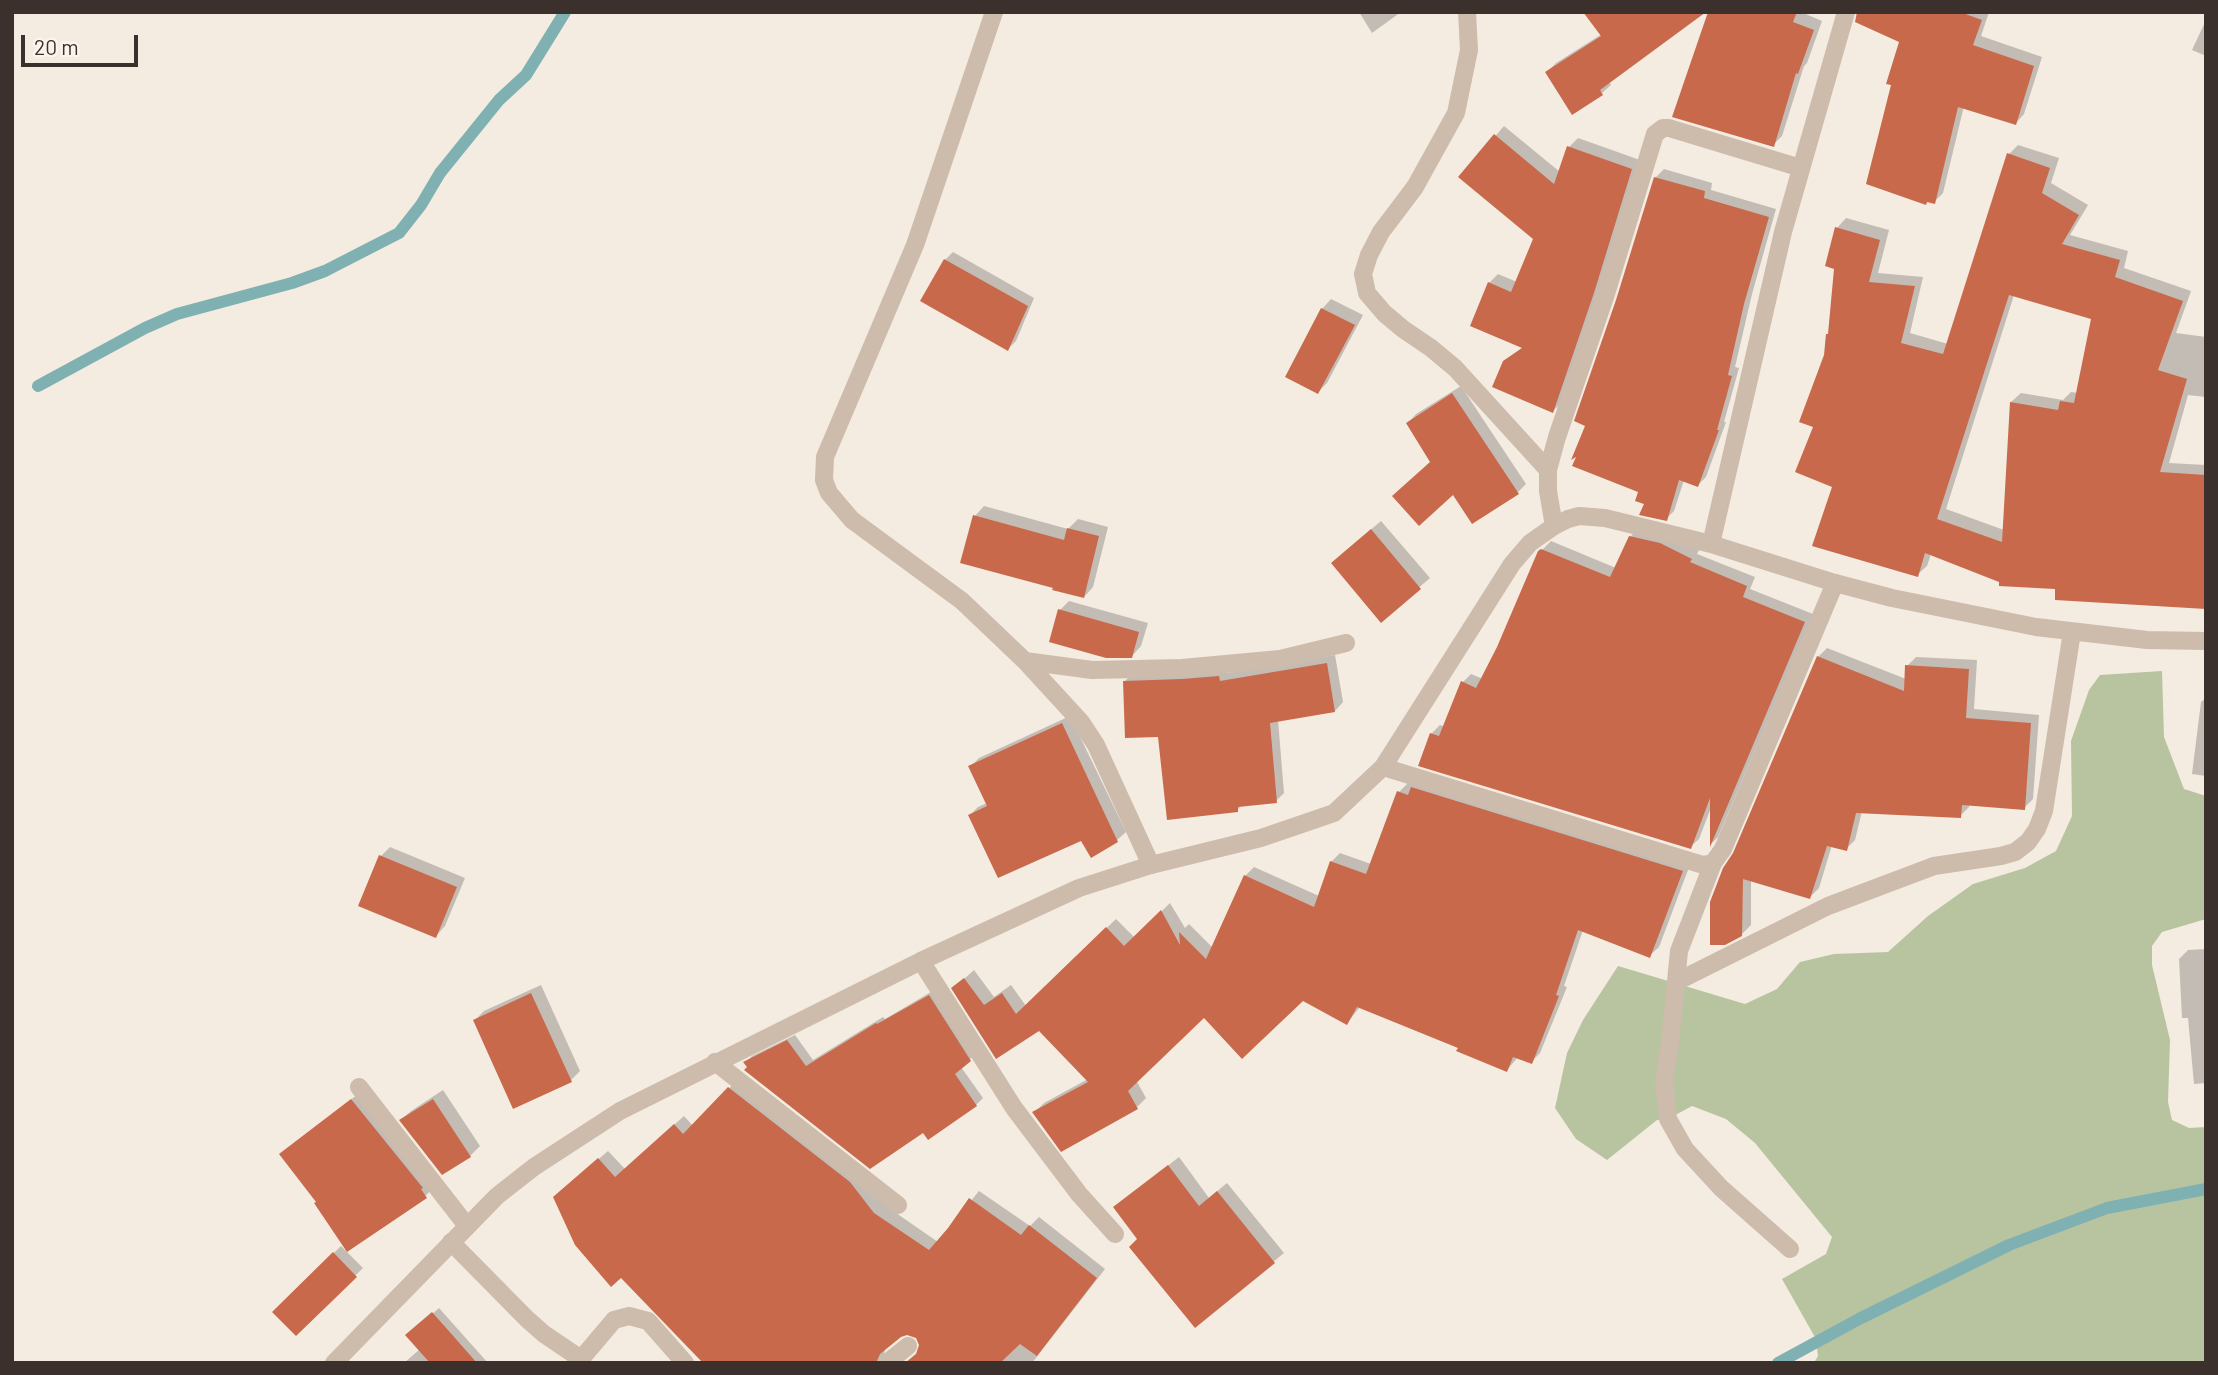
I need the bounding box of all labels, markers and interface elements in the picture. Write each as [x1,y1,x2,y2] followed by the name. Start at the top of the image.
[24,21,142,65] scale bar
[34,34,79,59] text: 20 m

